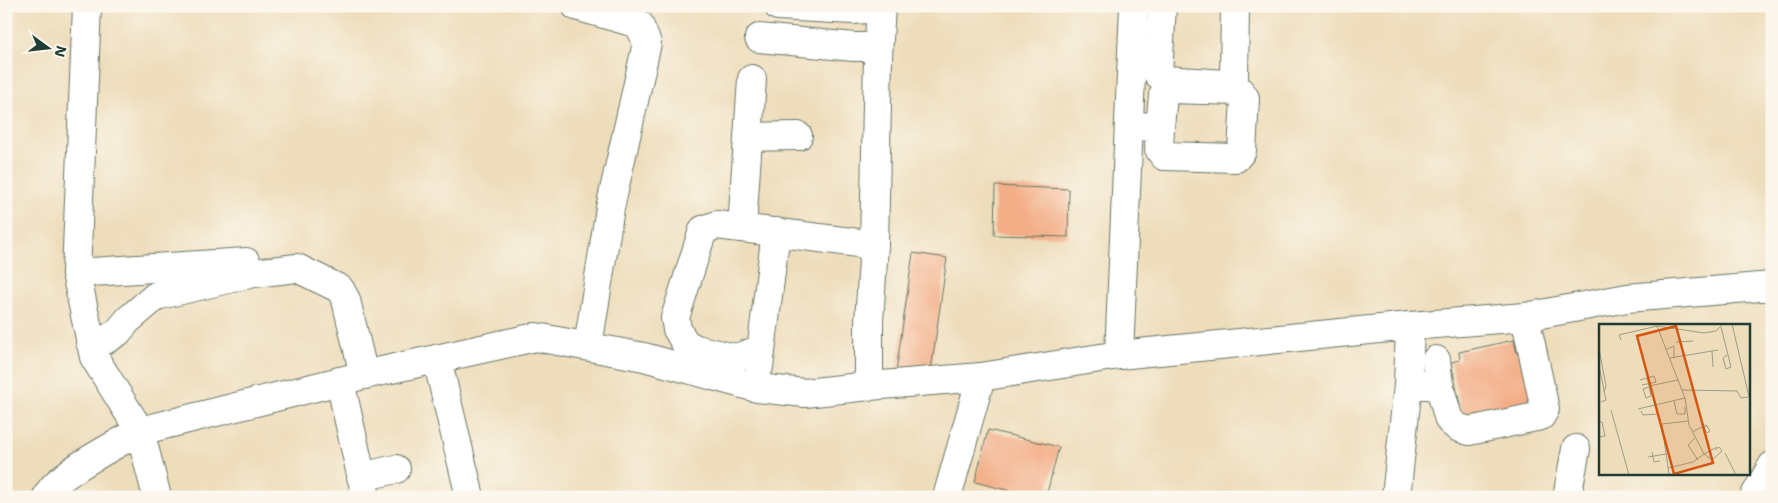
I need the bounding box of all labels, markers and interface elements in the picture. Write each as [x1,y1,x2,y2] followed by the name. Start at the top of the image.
[22,22,72,72] north arrow
[50,44,71,59] text: N
[1599,324,1750,476] inset map

